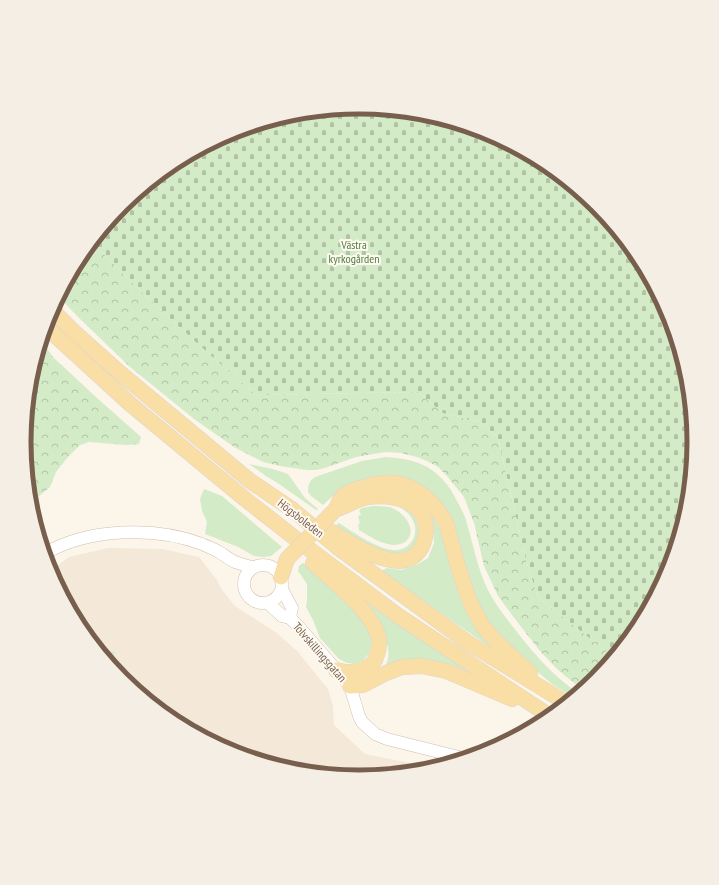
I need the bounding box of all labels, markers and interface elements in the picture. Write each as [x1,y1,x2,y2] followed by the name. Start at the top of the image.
[329,237,379,266] park label: Västra kyrkogården
[275,495,327,541] street label: Högsboleden
[290,619,350,685] street label: Tolvskillingsgatan

